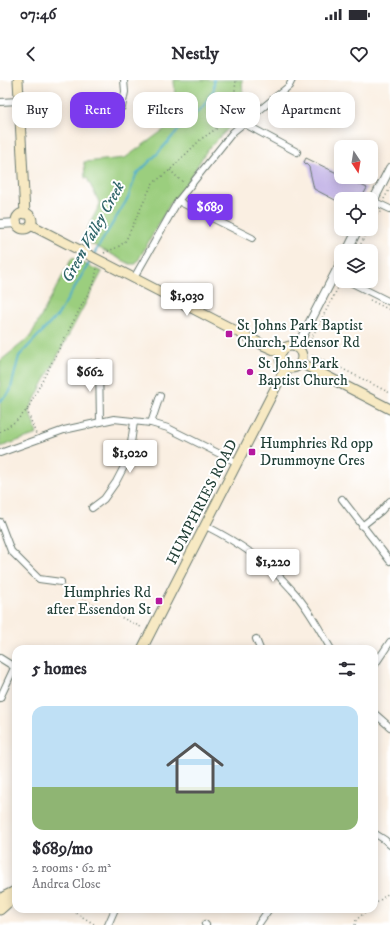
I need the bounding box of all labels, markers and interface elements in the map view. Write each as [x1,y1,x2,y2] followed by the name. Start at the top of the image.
[20,5,56,24] text: 07:46
[20,43,42,65] icon: back
[171,43,219,65] text: Nestly
[348,43,370,65] icon: heart
[12,92,62,128] chip: Buy
[70,92,125,128] chip: Rent
[133,92,198,128] chip: Filters
[206,92,260,128] chip: New
[268,92,355,128] chip: Apartment
[334,140,378,184] north arrow
[334,140,378,288] map controls
[57,178,129,286] water label: Green Valley Creek
[334,192,378,236] button: locate
[186,194,234,228] pin: $689
[197,199,223,215] text: $689
[334,244,378,288] button: layers
[154,283,220,317] pin: $1,030
[170,288,204,304] text: $1,030
[237,316,363,352] place label: St Johns Park Baptist Church, Edensor Rd
[224,329,234,339] marker: St Johns Park Baptist Church, Edensor Rd
[258,354,348,390] place label: St Johns Park Baptist Church
[66,359,114,393] pin: $662
[76,364,104,380] text: $662
[245,367,255,377] marker: St Johns Park Baptist Church
[260,434,374,470] place label: Humphries Rd opp Drummoyne Cres
[162,436,242,568] street label: HUMPHRIES ROAD
[97,440,163,474] pin: $1,020
[112,445,148,461] text: $1,020
[247,447,257,457] marker: Humphries Rd opp Drummoyne Cres
[240,549,306,583] pin: $1,220
[255,554,291,570] text: $1,220
[47,583,152,619] place label: Humphries Rd after Essendon St
[154,596,164,606] marker: Humphries Rd after Essendon St
[32,658,87,680] text: 5 homes
[336,658,358,680] icon: filters
[159,732,231,804] icon: home
[32,838,93,860] text: $689/mo
[32,860,111,876] text: 2 rooms · 62 m²
[32,876,101,892] text: Andrea Close

